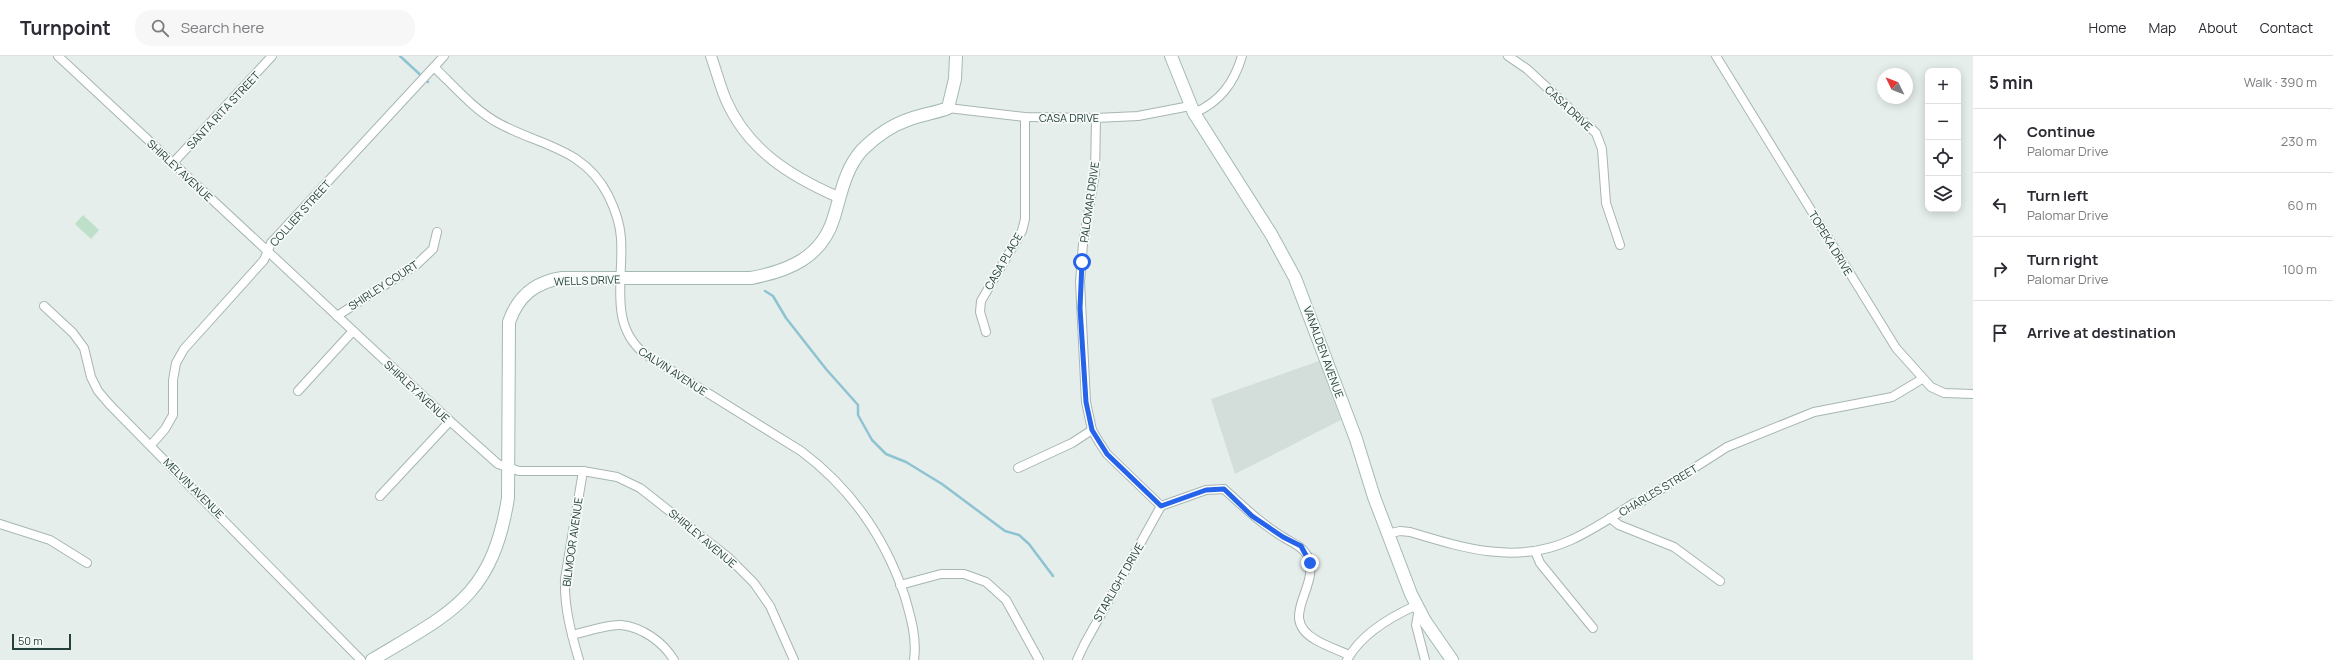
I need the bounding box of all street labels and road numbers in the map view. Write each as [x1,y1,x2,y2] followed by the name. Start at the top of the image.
[183,68,263,152] street label: SANTA RITA STREET
[1542,82,1596,134] street label: CASA DRIVE
[1039,110,1099,125] street label: CASA DRIVE
[144,136,216,204] street label: SHIRLEY AVENUE
[1076,161,1102,243] street label: PALOMAR DRIVE
[266,176,334,249] street label: COLLIER STREET
[1806,208,1856,278] street label: TOPEKA DRIVE
[981,230,1025,292] street label: CASA PLACE
[345,257,421,313] street label: SHIRLEY COURT
[553,271,621,289] street label: WELLS DRIVE
[1300,304,1348,400] street label: VANALDEN AVENUE
[636,343,710,399] street label: CALVIN AVENUE
[381,357,453,425] street label: SHIRLEY AVENUE
[160,454,228,522] street label: MELVIN AVENUE
[1616,460,1700,519] street label: CHARLES STREET
[558,496,586,588] street label: BILMOOR AVENUE
[666,505,740,571] street label: SHIRLEY AVENUE
[1089,540,1147,624] street label: STARLIGHT DRIVE

